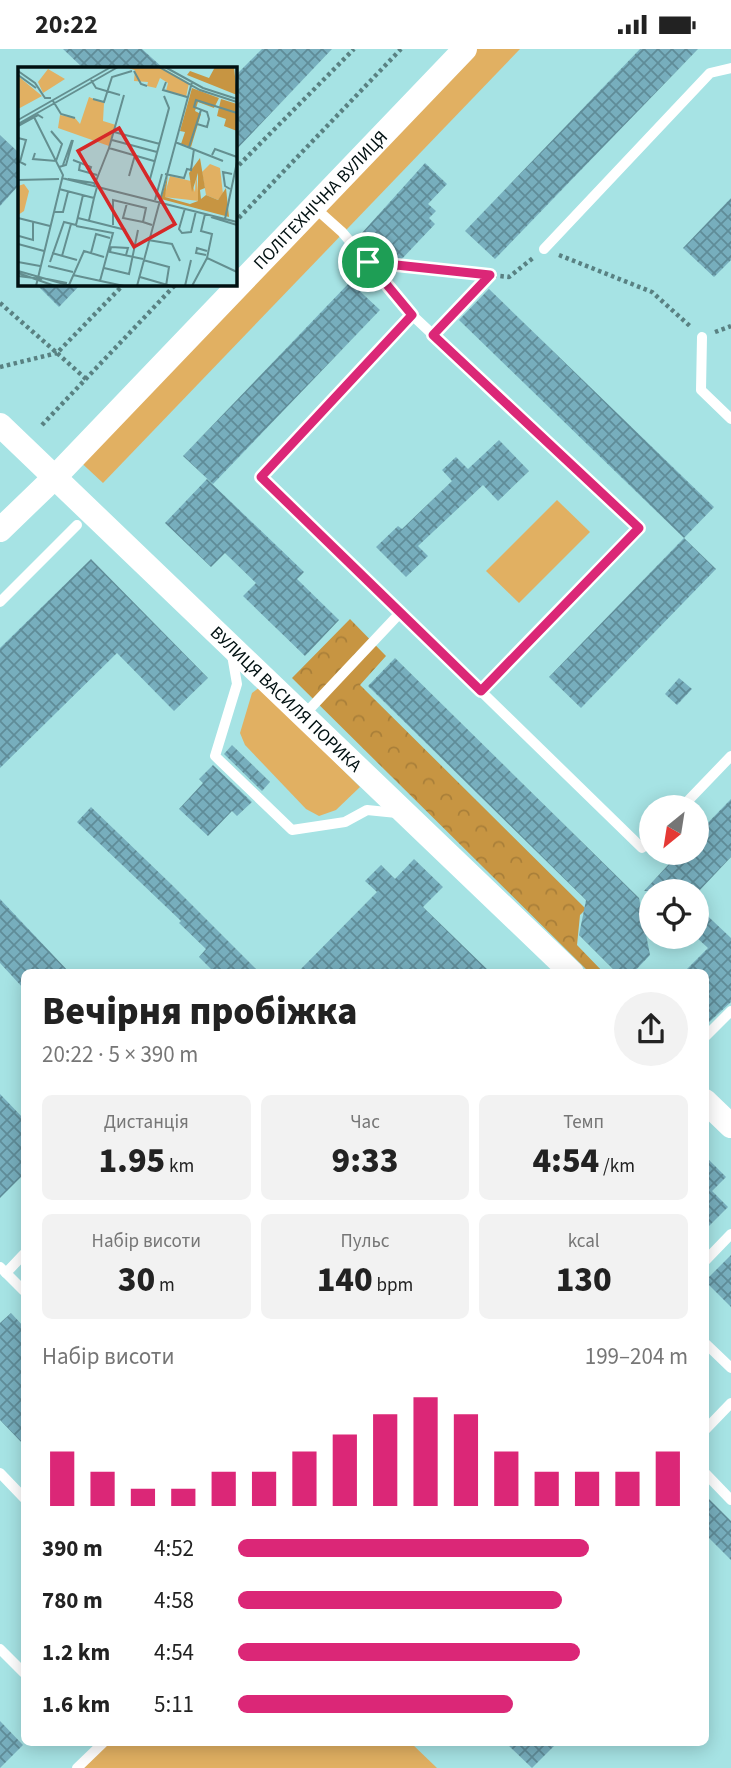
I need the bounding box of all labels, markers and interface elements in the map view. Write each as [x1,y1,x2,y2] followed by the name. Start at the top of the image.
[35,6,98,43] text: 20:22
[18,67,236,285] inset map
[248,125,393,275] street label: ПОЛІТЕХНІЧНА ВУЛИЦЯ
[338,232,398,292] pin
[349,243,387,281] icon: arrive
[205,620,367,778] street label: ВУЛИЦЯ ВАСИЛЯ ПОРИКА
[639,795,709,865] north arrow
[639,795,709,949] map controls
[639,879,709,949] button: locate
[42,985,357,1039] text: Вечірня пробіжка
[614,992,688,1066] button: share
[42,1038,198,1071] text: 20:22 · 5 × 390 m
[104,1109,189,1136] text: Дистанція
[350,1109,380,1136] text: Час
[563,1109,604,1136] text: Темп
[98,1136,165,1186] text: 1.95
[332,1136,398,1186] text: 9:33
[532,1136,599,1186] text: 4:54
[165,1153,194,1180] text: km
[599,1153,635,1180] text: /km
[92,1228,201,1255] text: Набір висоти
[340,1228,390,1255] text: Пульс
[568,1228,600,1255] text: kcal
[118,1255,155,1305] text: 30
[317,1255,373,1305] text: 140
[556,1255,612,1305] text: 130
[155,1272,175,1299] text: m
[373,1272,413,1299] text: bpm
[42,1340,174,1373] text: Набір висоти
[585,1340,688,1373] text: 199–204 m
[42,1532,103,1565] text: 390 m
[154,1532,194,1565] text: 4:52
[42,1584,103,1617] text: 780 m
[154,1584,194,1617] text: 4:58
[42,1636,110,1669] text: 1.2 km
[154,1636,194,1669] text: 4:54
[42,1688,110,1721] text: 1.6 km
[154,1688,194,1721] text: 5:11

